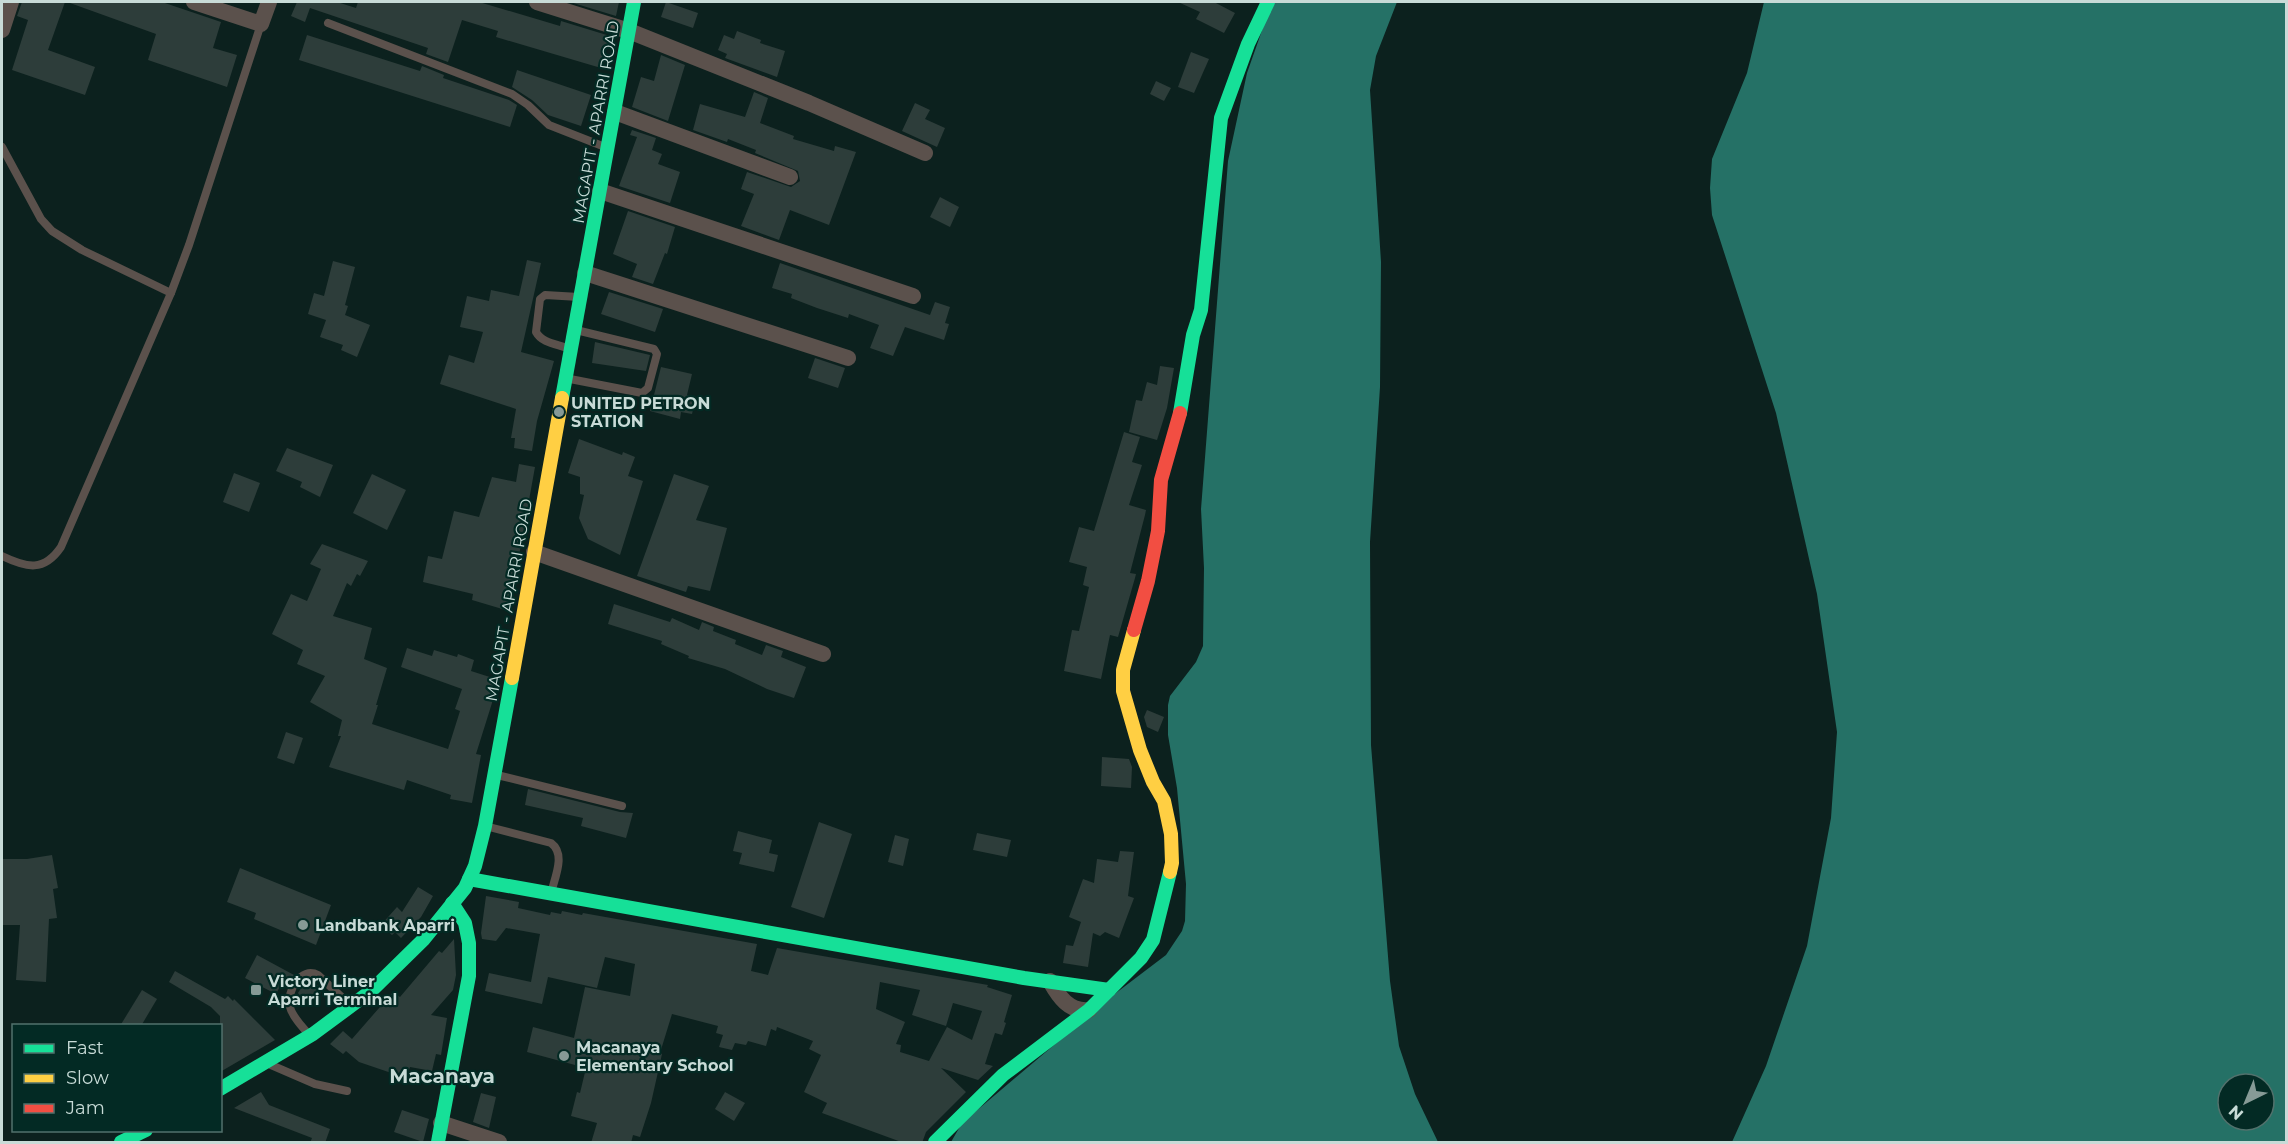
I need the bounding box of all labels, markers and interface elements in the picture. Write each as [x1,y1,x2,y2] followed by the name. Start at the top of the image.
[569,19,623,225] street label: MAGAPIT - APARRI ROAD
[571,394,711,431] place label: UNITED PETRON STATION
[552,405,566,419] marker: UNITED PETRON STATION
[482,497,536,703] street label: MAGAPIT - APARRI ROAD
[315,916,455,935] place label: Landbank Aparri
[296,918,310,932] marker: Landbank Aparri
[267,972,397,1009] place label: Victory Liner Aparri Terminal
[249,983,263,997] marker: Victory Liner Aparri Terminal
[12,1024,222,1132] legend
[66,1037,104,1059] text: Fast
[576,1038,734,1075] place label: Macanaya Elementary School
[557,1049,571,1063] marker: Macanaya Elementary School
[389,1064,495,1088] district label: Macanaya
[66,1067,109,1089] text: Slow
[2216,1072,2276,1132] north arrow
[65,1097,105,1119] text: Jam
[2225,1101,2247,1124] text: N

